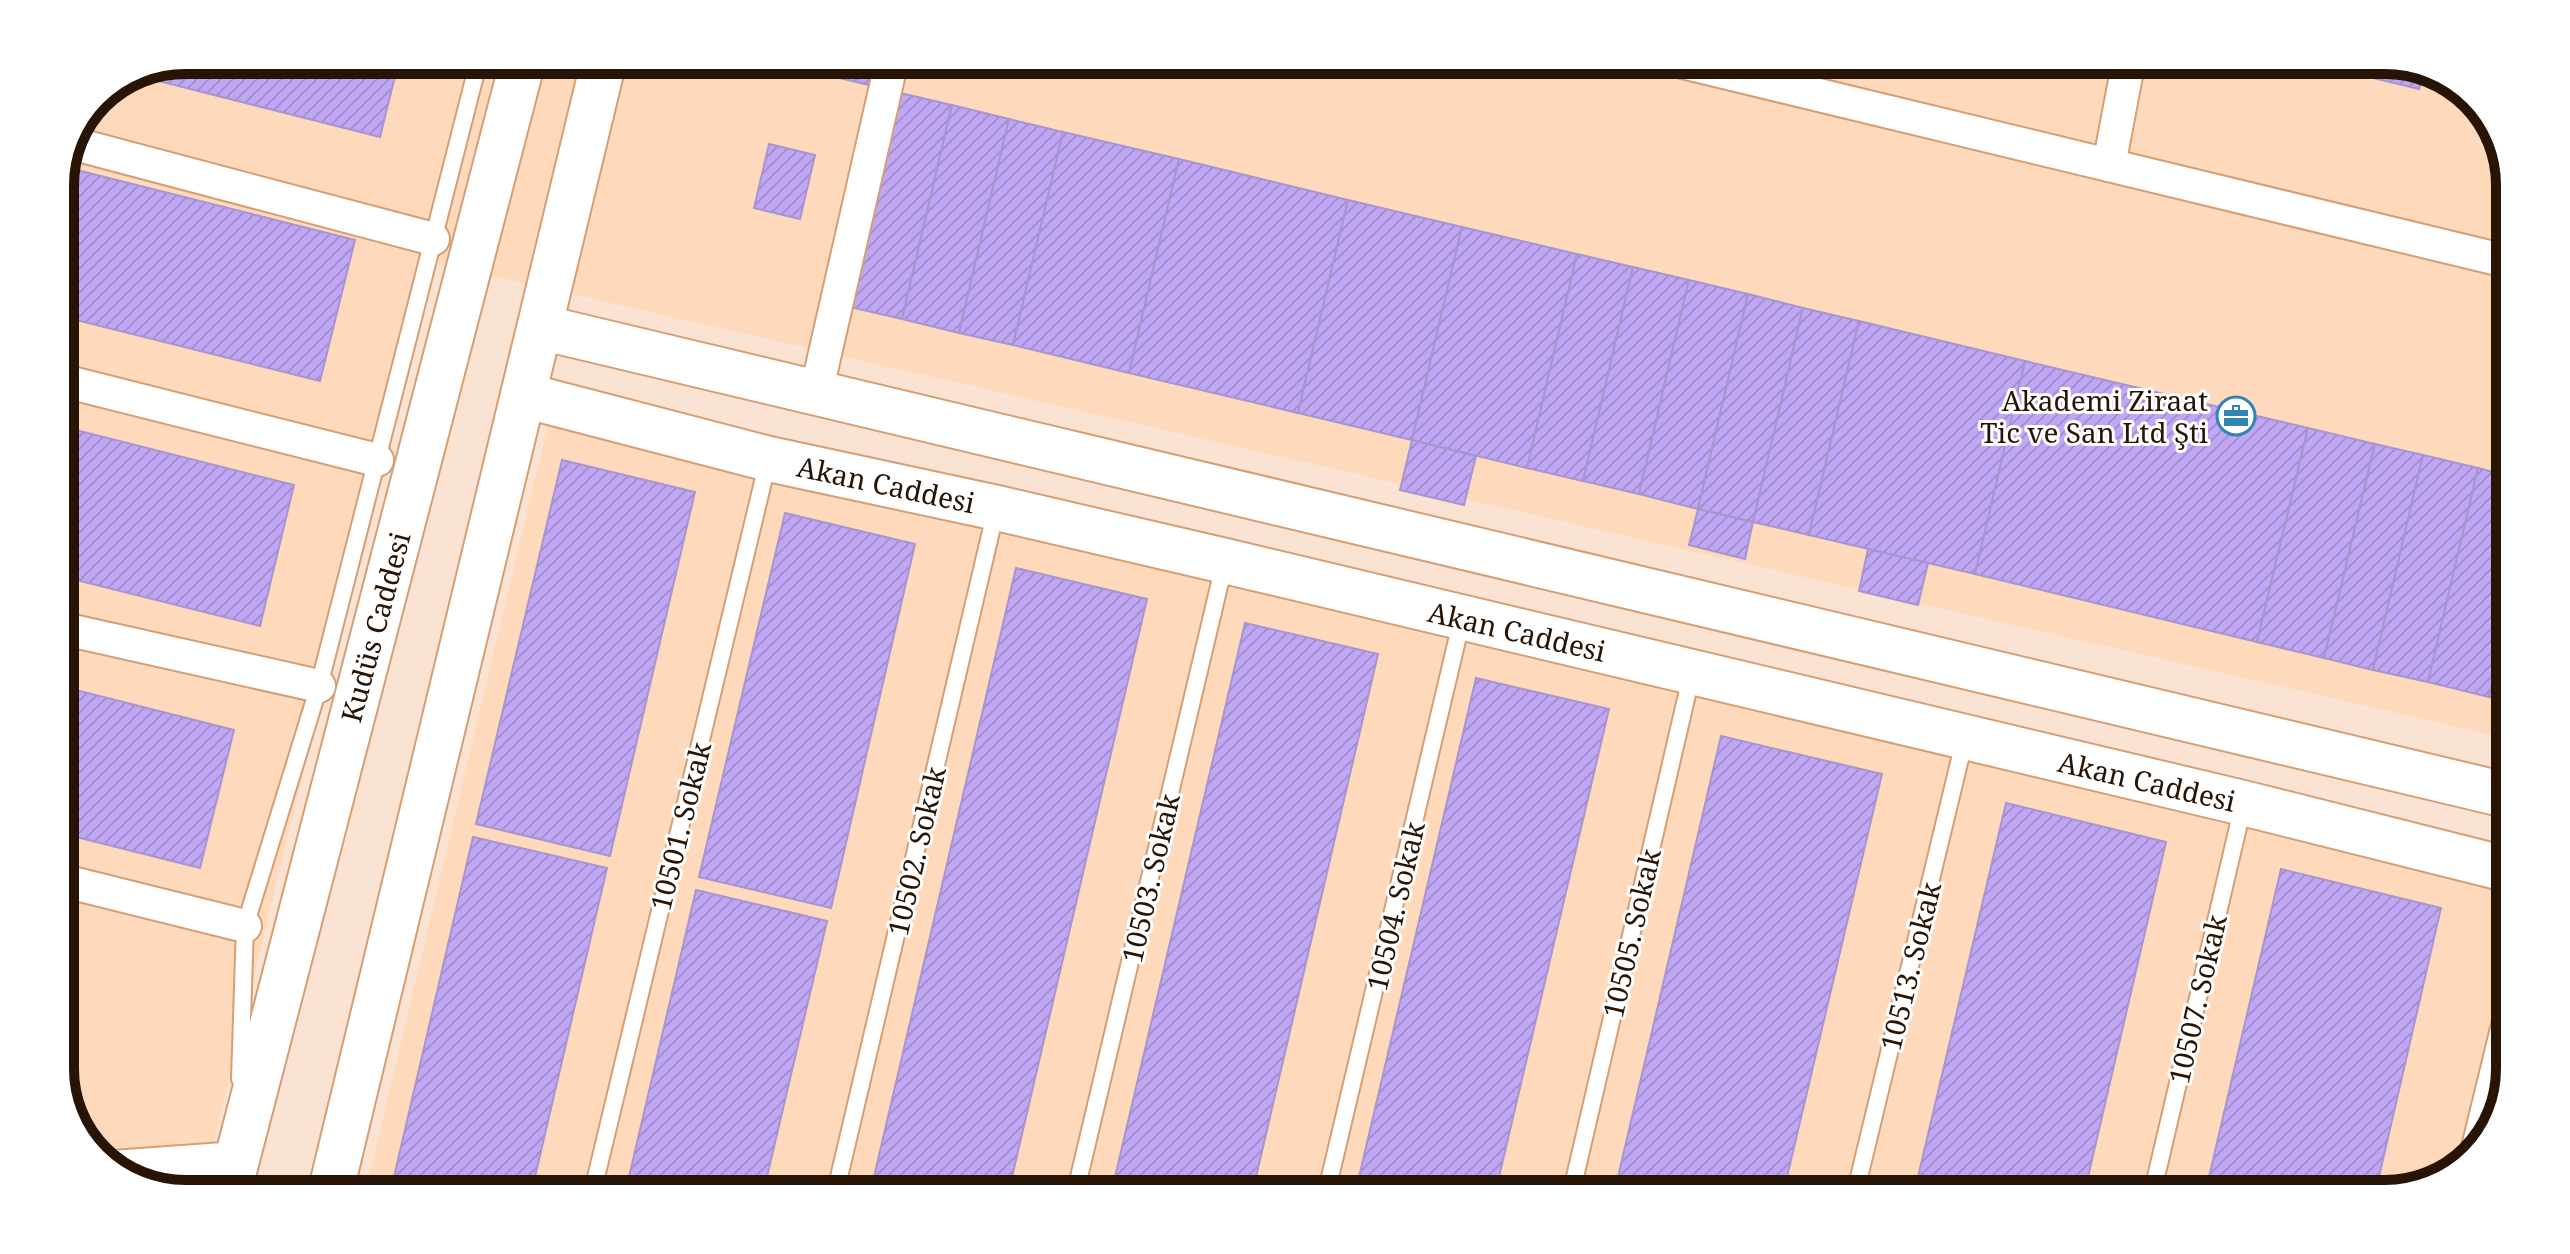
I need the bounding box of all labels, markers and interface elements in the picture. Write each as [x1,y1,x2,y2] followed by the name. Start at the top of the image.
[1980,381,2208,451] place label: Akademi Ziraat Tic ve San Ltd Şti
[2215,395,2257,437] office icon: Akademi Ziraat Tic ve San Ltd Şti
[793,447,979,521] street label: Akan Caddesi
[331,528,419,726] street label: Kudüs Caddesi
[1424,592,1610,670] street label: Akan Caddesi
[641,737,719,914] street label: 10501. Sokak
[2054,742,2240,820] street label: Akan Caddesi
[878,762,954,939] street label: 10502. Sokak
[1112,789,1188,966] street label: 10503. Sokak
[1357,817,1433,994] street label: 10504. Sokak
[1593,844,1669,1021] street label: 10505. Sokak
[1871,877,1949,1054] street label: 10513. Sokak
[2159,910,2235,1087] street label: 10507. Sokak

